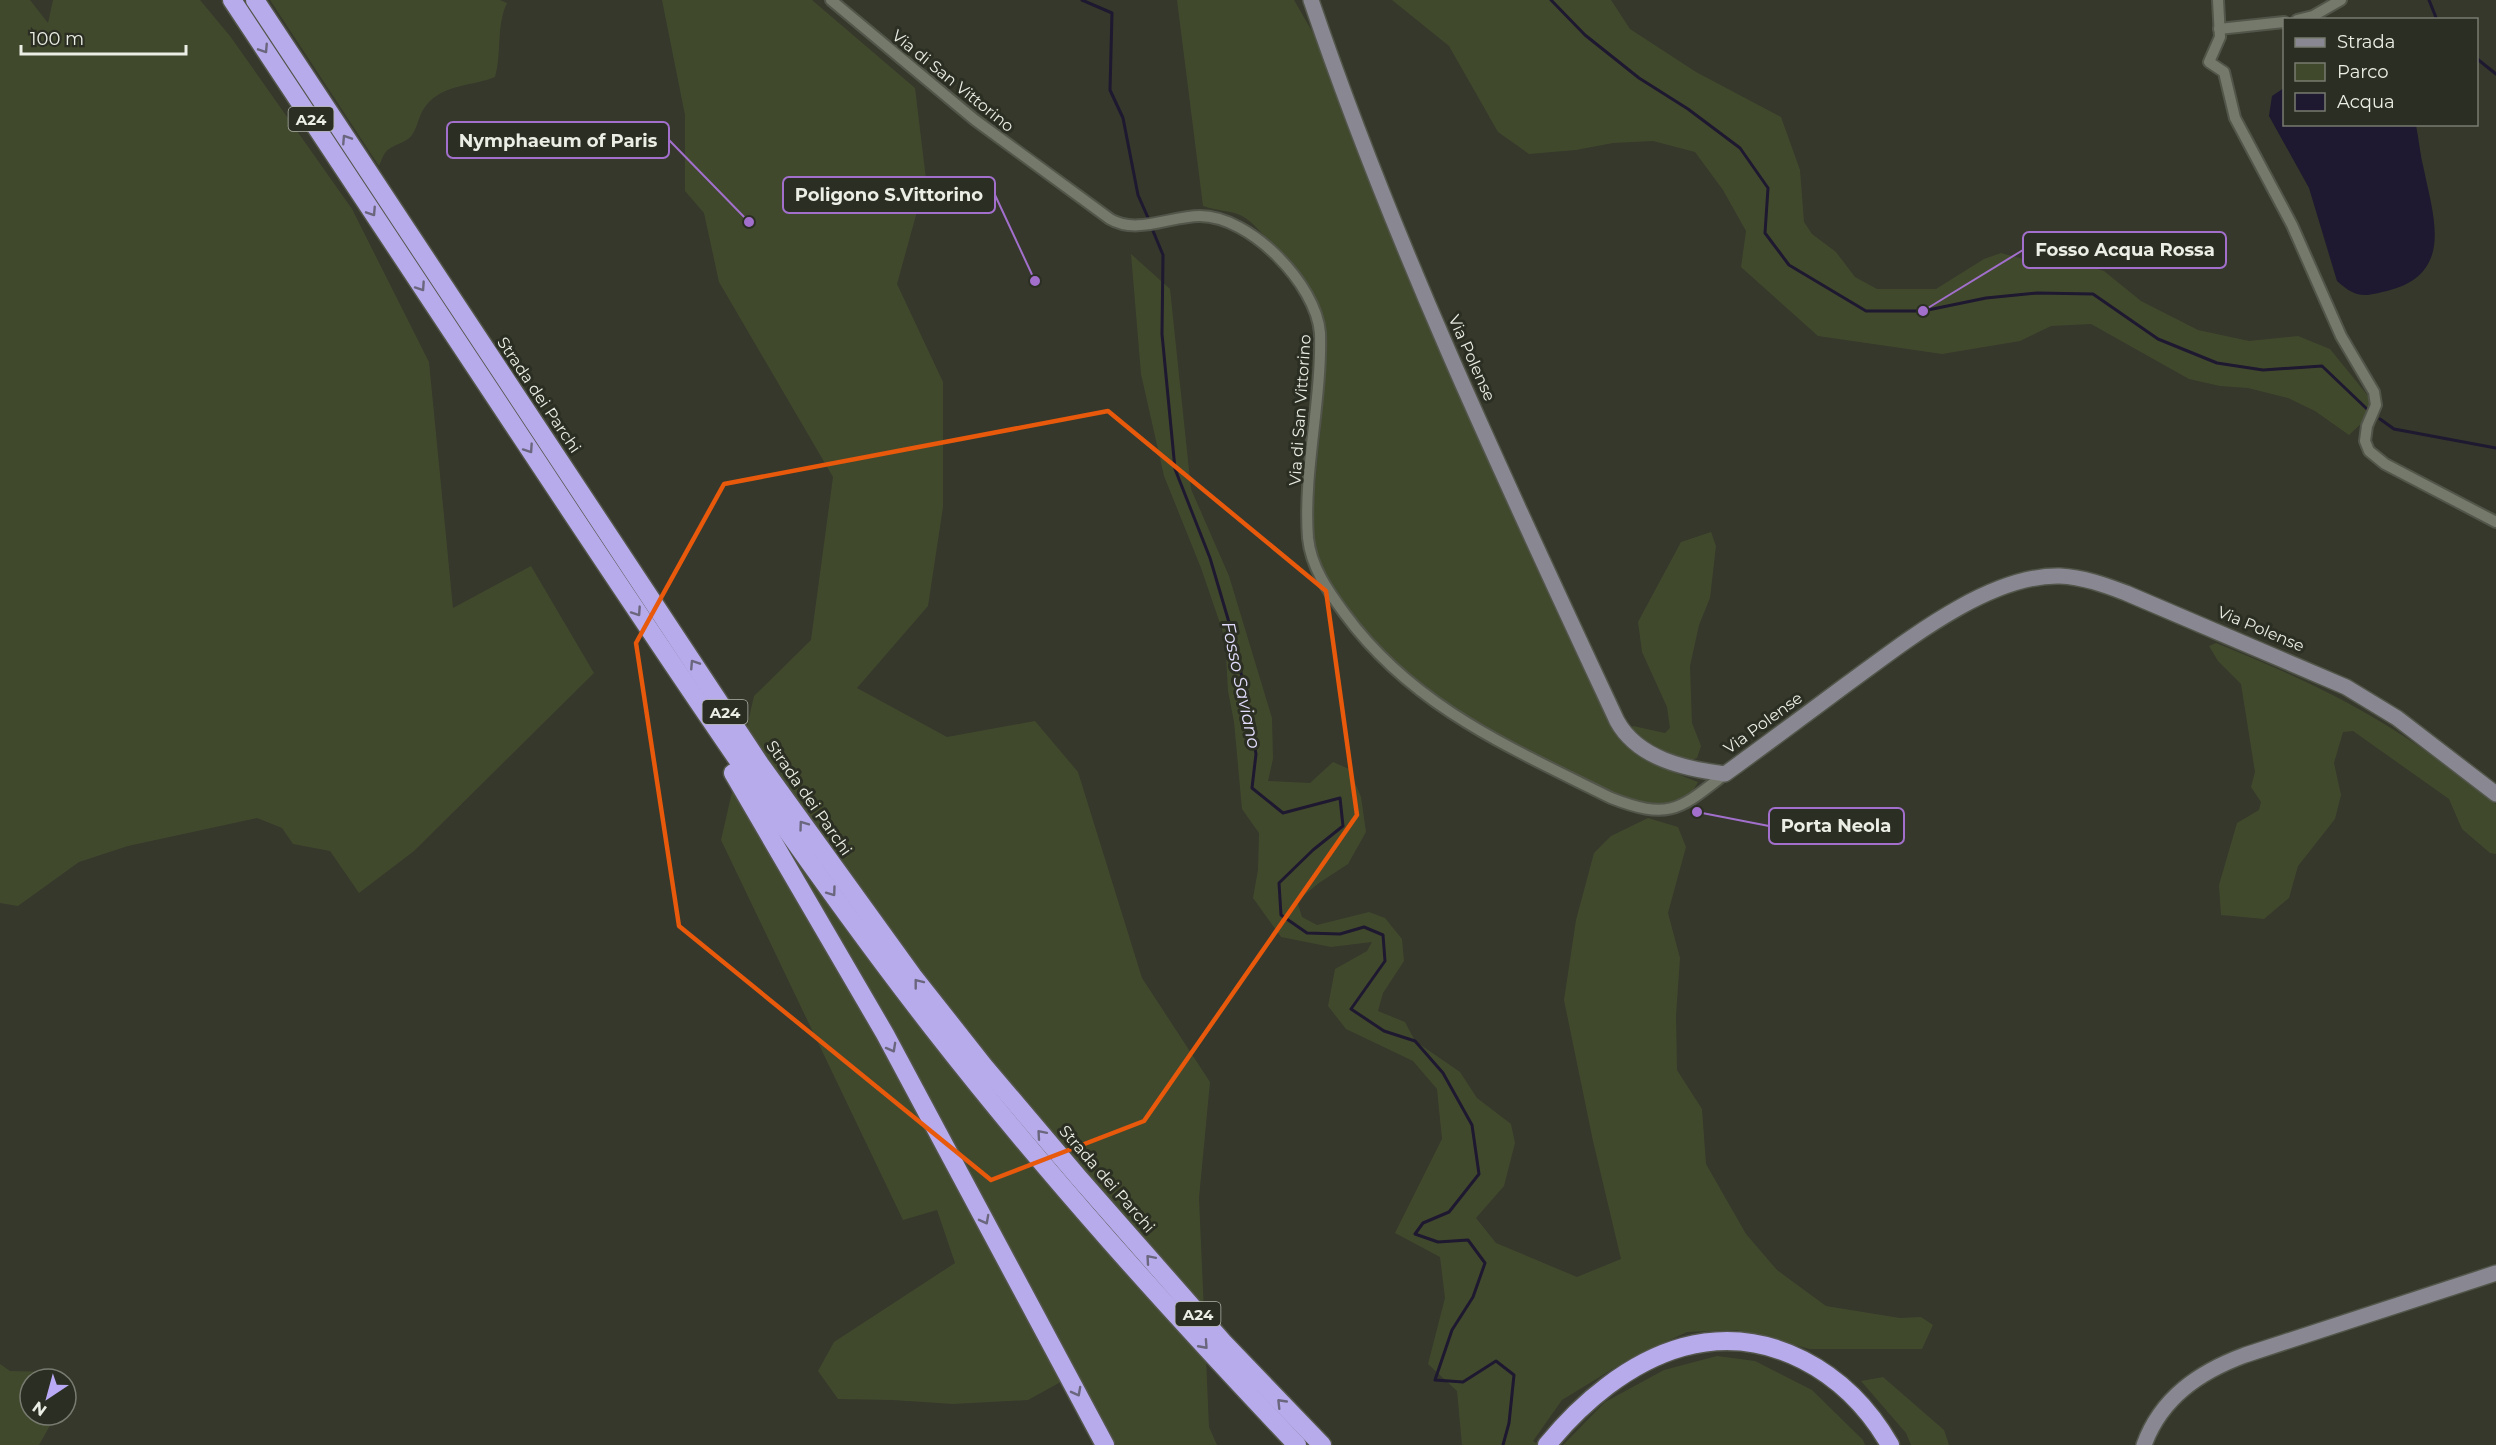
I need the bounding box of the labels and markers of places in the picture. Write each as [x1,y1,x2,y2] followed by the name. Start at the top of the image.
[447,122,669,158] callout: Nymphaeum of Paris
[783,177,995,213] callout: Poligono S.Vittorino
[2023,232,2226,268] callout: Fosso Acqua Rossa
[1769,808,1904,844] callout: Porta Neola

